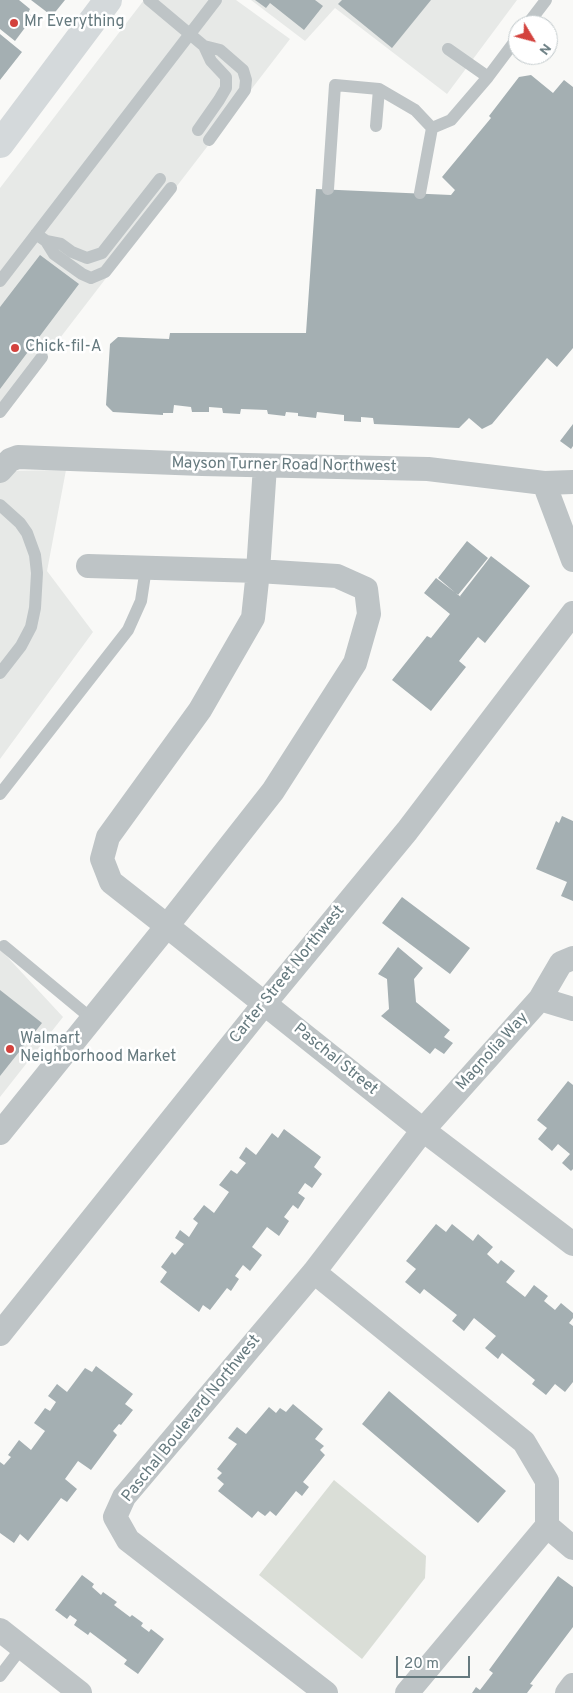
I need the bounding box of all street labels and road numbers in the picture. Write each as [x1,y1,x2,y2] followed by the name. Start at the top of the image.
[171,454,397,478] street label: Mayson Turner Road Northwest
[226,902,350,1048] street label: Carter Street Northwest
[453,1009,533,1095] street label: Magnolia Way
[289,1020,381,1100] street label: Paschal Street
[119,1332,265,1506] street label: Paschal Boulevard Northwest

